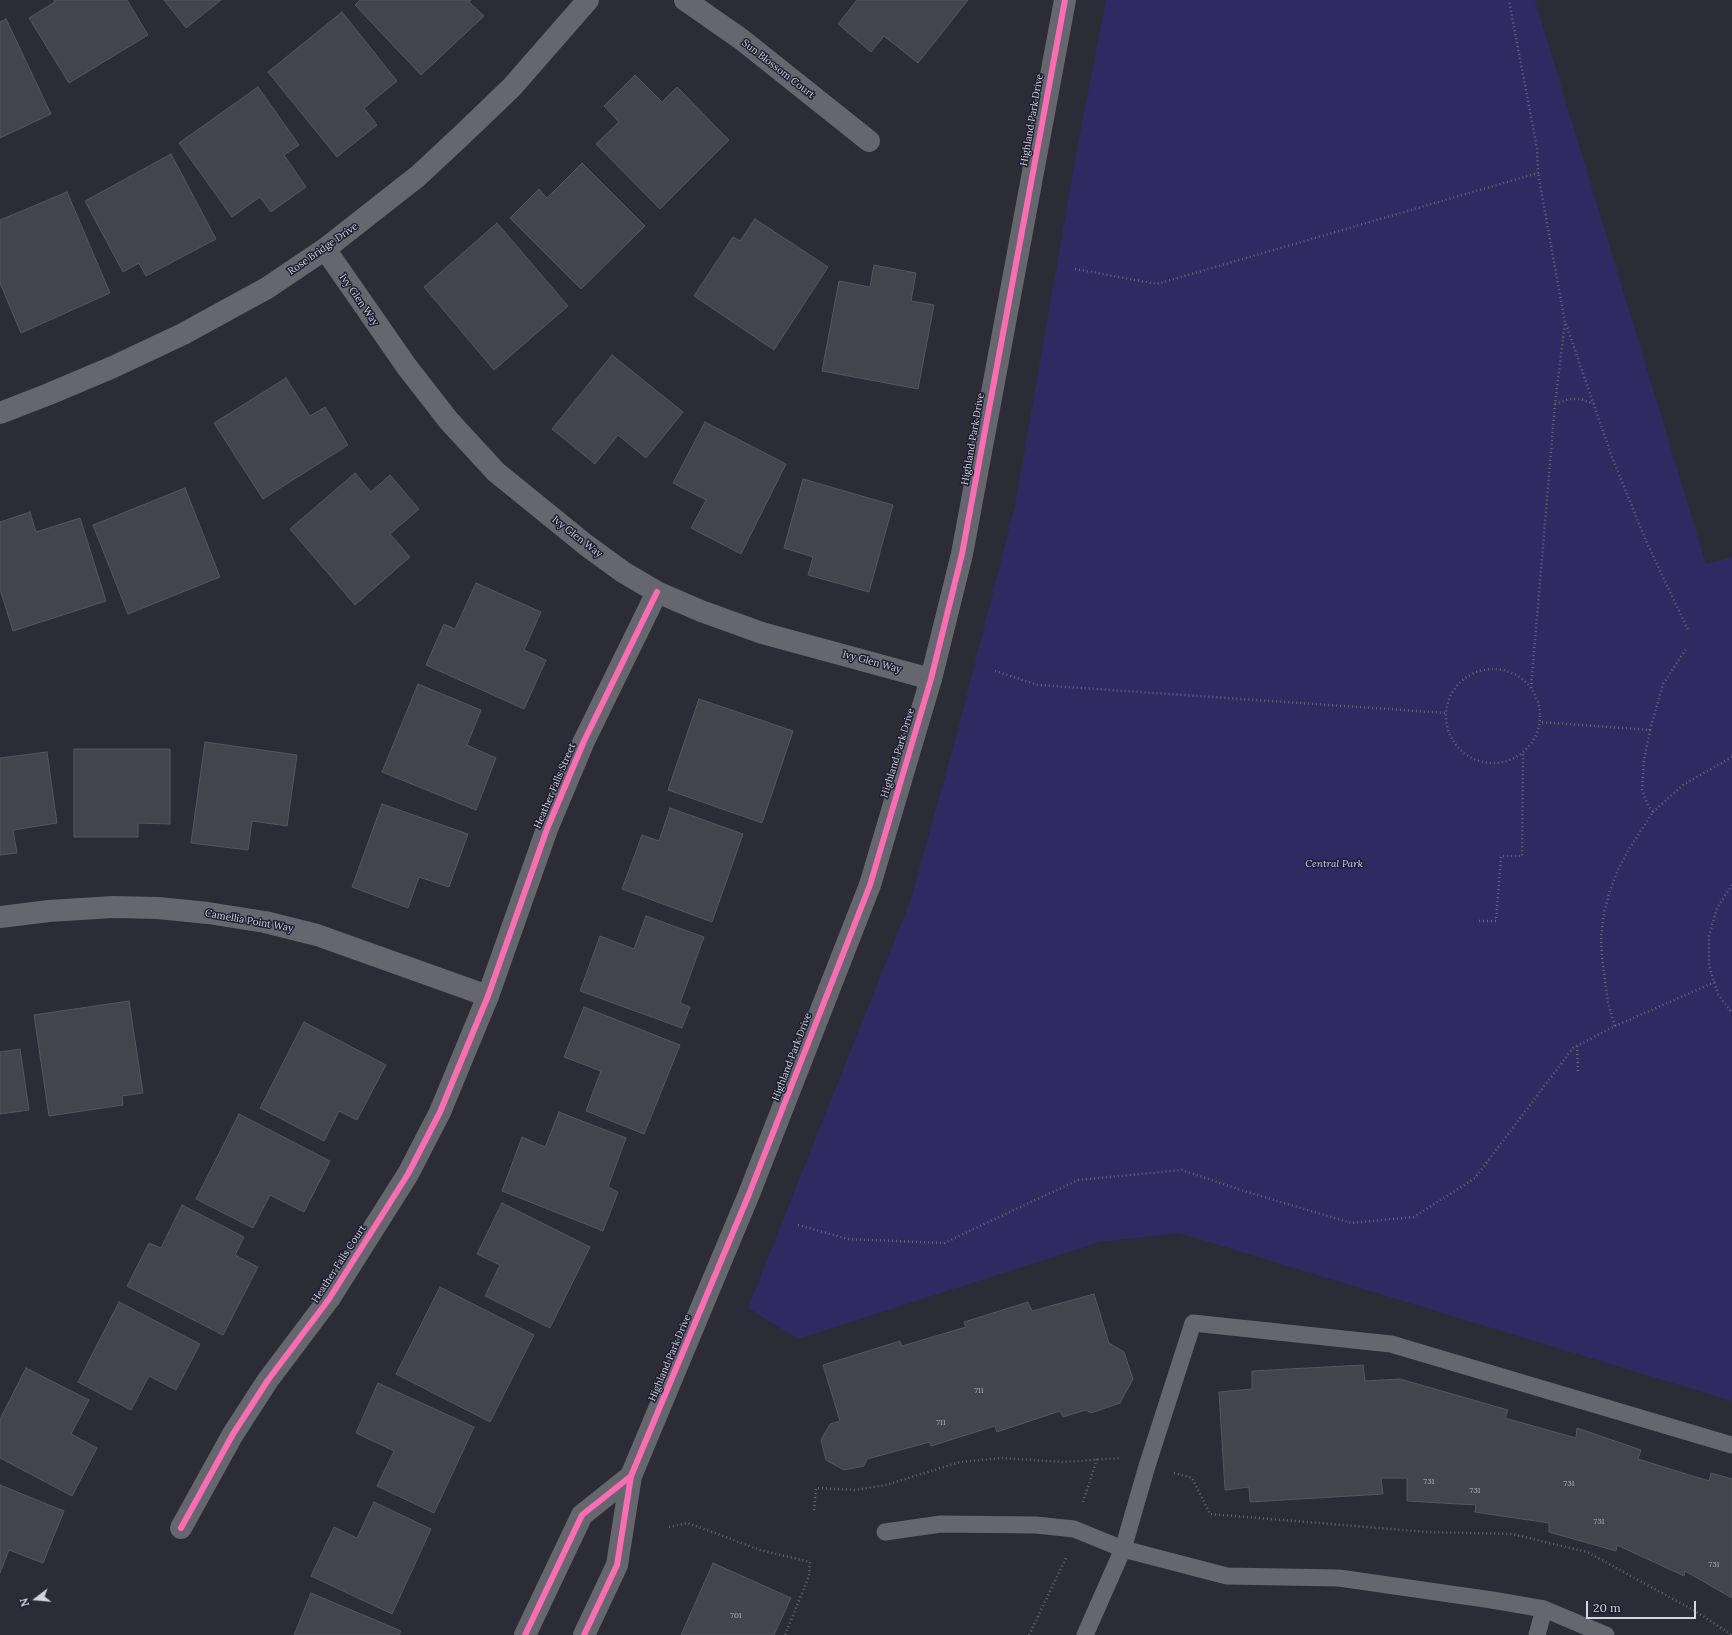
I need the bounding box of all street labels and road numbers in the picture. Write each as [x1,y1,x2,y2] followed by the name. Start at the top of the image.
[739,37,817,101] street label: Sun Blossom Court
[1018,73,1046,167] street label: Highland Park Drive
[286,220,360,278] street label: Rose Bridge Drive
[337,272,381,328] street label: Ivy Glen Way
[959,392,987,486] street label: Highland Park Drive
[549,514,605,560] street label: Ivy Glen Way
[841,648,903,676] street label: Ivy Glen Way
[879,707,917,799] street label: Highland Park Drive
[532,741,578,831] street label: Heather Falls Street
[204,907,294,935] street label: Camellia Point Way
[770,1011,814,1103] street label: Highland Park Drive
[309,1223,369,1305] street label: Heather Falls Court
[646,1313,694,1403] street label: Highland Park Drive

